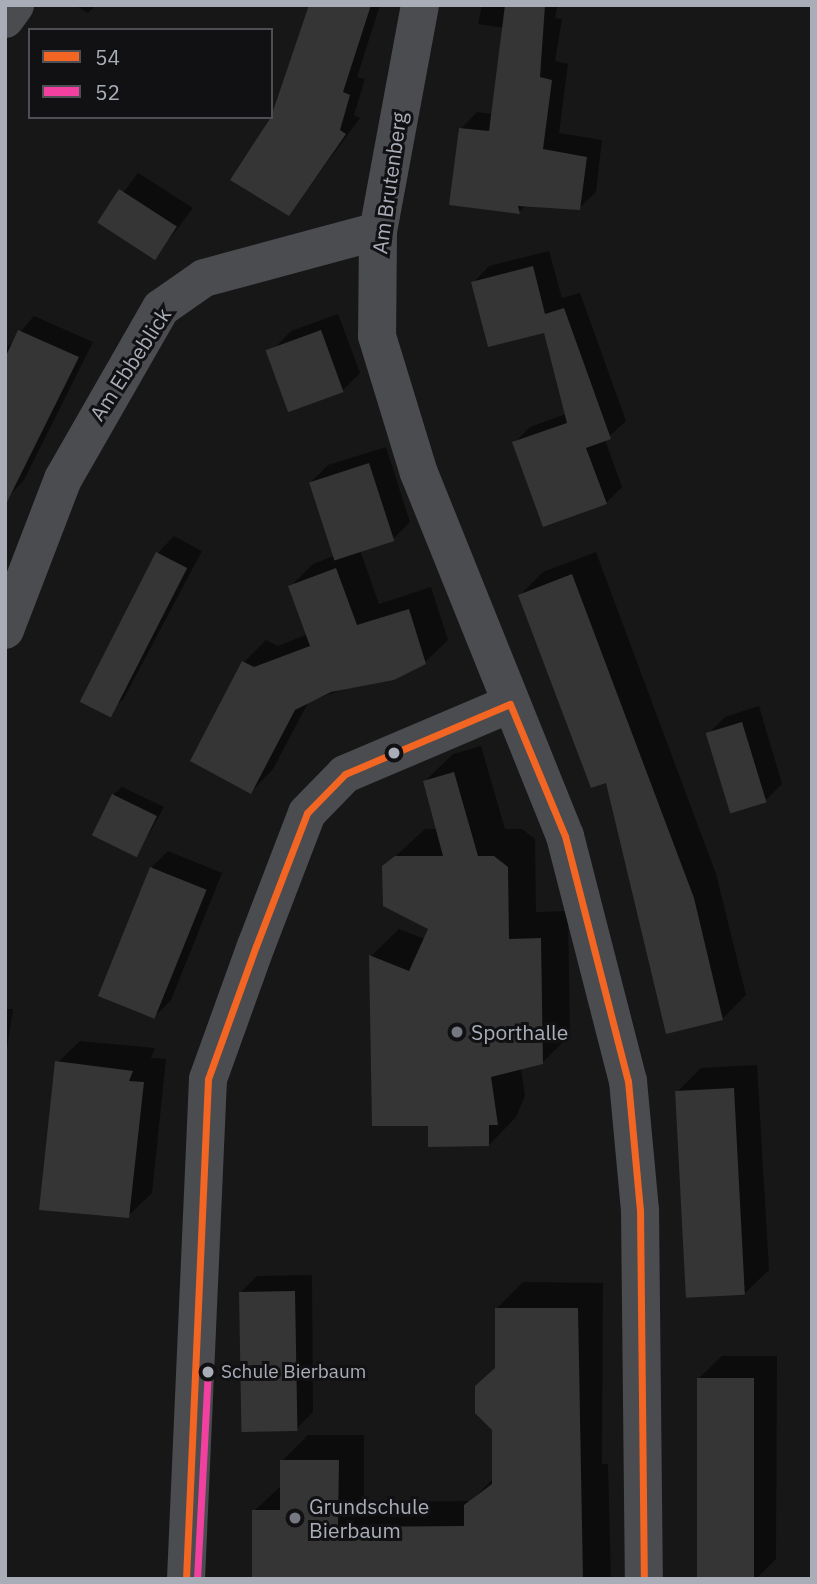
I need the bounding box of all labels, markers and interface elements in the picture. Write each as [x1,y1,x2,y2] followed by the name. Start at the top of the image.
[28,28,273,119] legend
[95,43,120,71] text: 54
[95,78,120,106] text: 52
[367,111,411,255] street label: Am Brutenberg
[84,303,176,425] street label: Am Ebbeblick
[387,746,401,760] unlabelled marker
[471,1019,568,1045] place label: Sporthalle
[449,1024,465,1040] marker: Sporthalle
[221,1361,366,1383] place label: Schule Bierbaum
[201,1365,215,1379] marker: Schule Bierbaum
[309,1493,429,1543] place label: Grundschule Bierbaum
[287,1510,303,1526] marker: Grundschule Bierbaum

